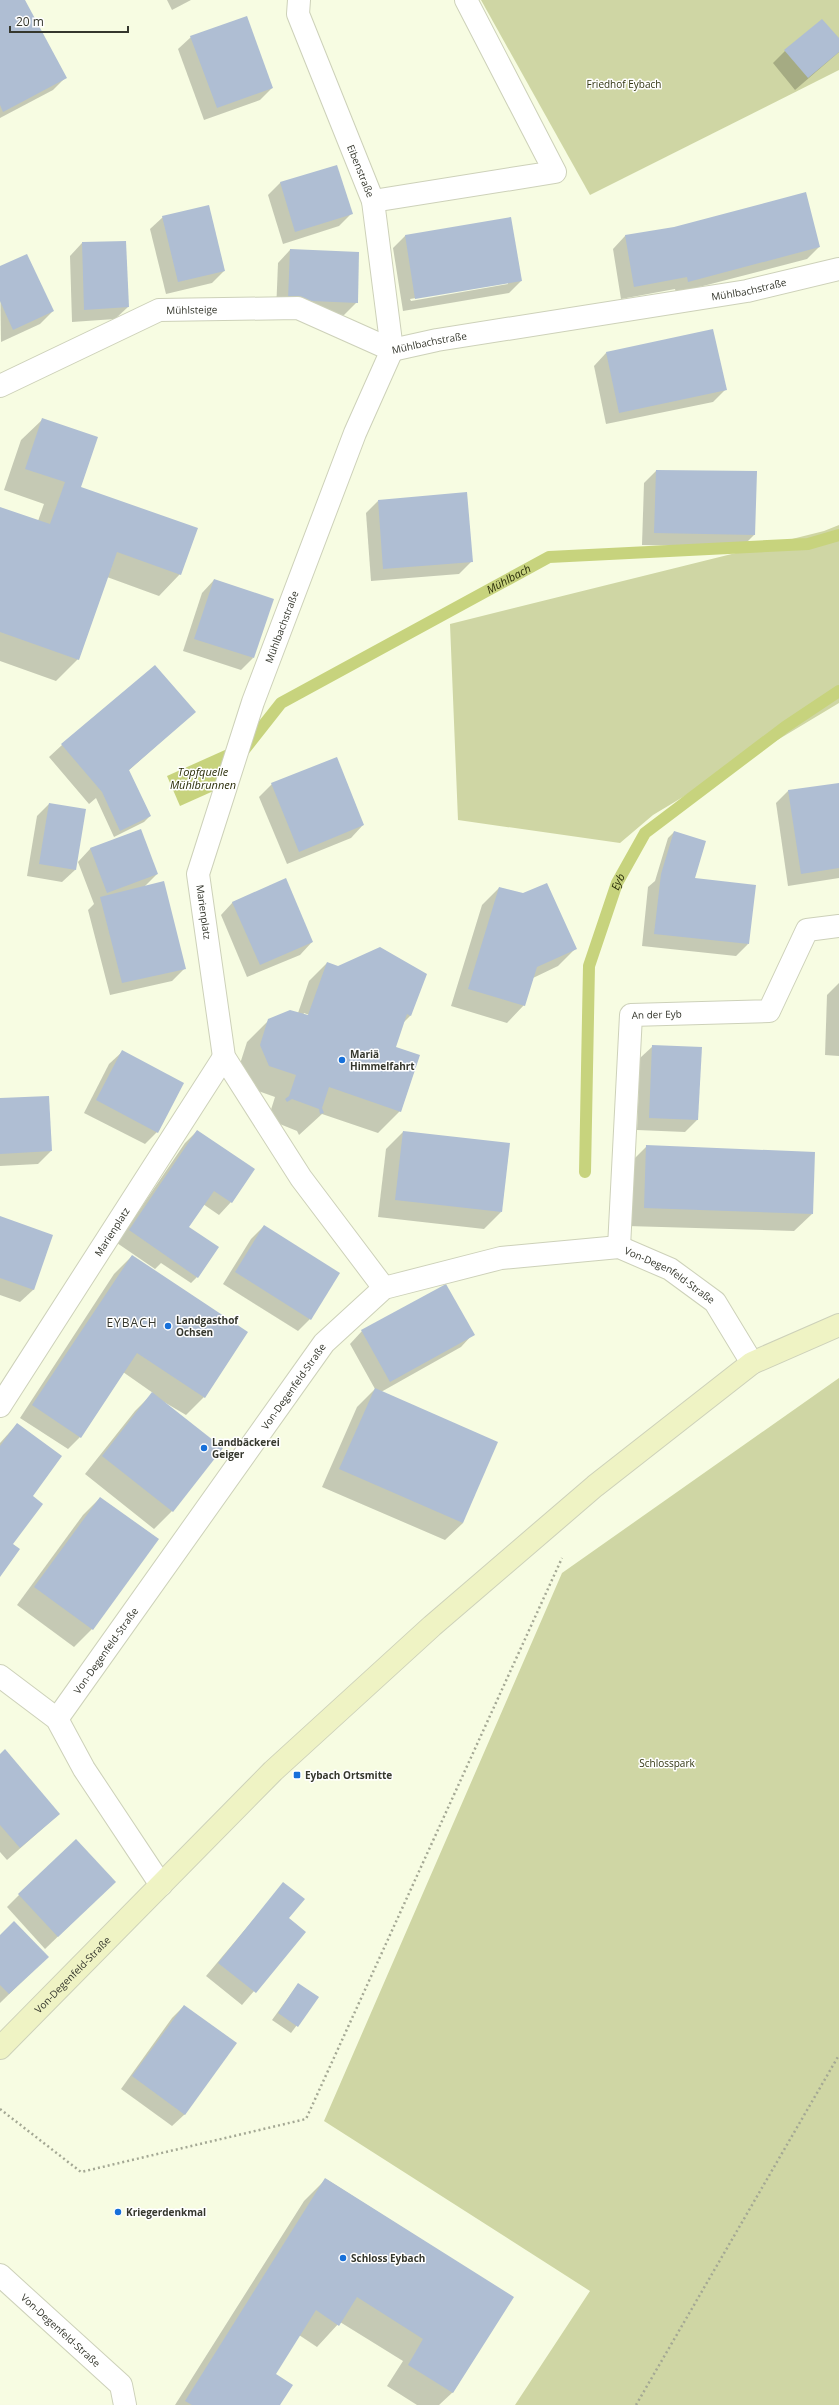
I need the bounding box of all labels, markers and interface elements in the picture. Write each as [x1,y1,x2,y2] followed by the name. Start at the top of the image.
[10,8,128,34] scale bar
[16,13,44,30] text: 20 m
[587,77,661,91] park label: Friedhof Eybach
[344,142,378,200] street label: Eibenstraße
[710,275,788,304] street label: Mühlbachstraße
[166,302,218,317] street label: Mühlsteige
[390,328,468,357] street label: Mühlbachstraße
[483,560,533,597] water label: Mühlbach
[261,588,302,665] street label: Mühlbachstraße
[170,764,236,792] water label: Topfquelle Mühlbrunnen
[607,870,628,892] water label: Eyb
[193,884,215,941] street label: Marienplatz
[631,1007,682,1022] street label: An der Eyb
[350,1047,415,1073] place label: Mariä Himmelfahrt
[337,1055,347,1065] marker: Mariä Himmelfahrt
[91,1204,133,1259] street label: Marienplatz
[622,1243,718,1307] street label: Von-Degenfeld-Straße
[176,1313,239,1339] place label: Landgasthof Ochsen
[106,1314,158,1331] district label: EYBACH
[163,1321,173,1331] marker: Landgasthof Ochsen
[258,1340,329,1432] street label: Von-Degenfeld-Straße
[212,1435,280,1461] place label: Landbäckerei Geiger
[199,1443,209,1453] marker: Landbäckerei Geiger
[70,1604,141,1697] street label: Von-Degenfeld-Straße
[639,1756,695,1770] park label: Schlosspark
[305,1768,392,1782] place label: Eybach Ortsmitte
[292,1770,302,1780] marker: Eybach Ortsmitte
[31,1933,114,2016] street label: Von-Degenfeld-Straße
[126,2205,206,2219] place label: Kriegerdenkmal
[113,2207,123,2217] marker: Kriegerdenkmal
[351,2251,425,2265] place label: Schloss Eybach
[338,2253,348,2263] marker: Schloss Eybach
[18,2290,104,2370] street label: Von-Degenfeld-Straße

